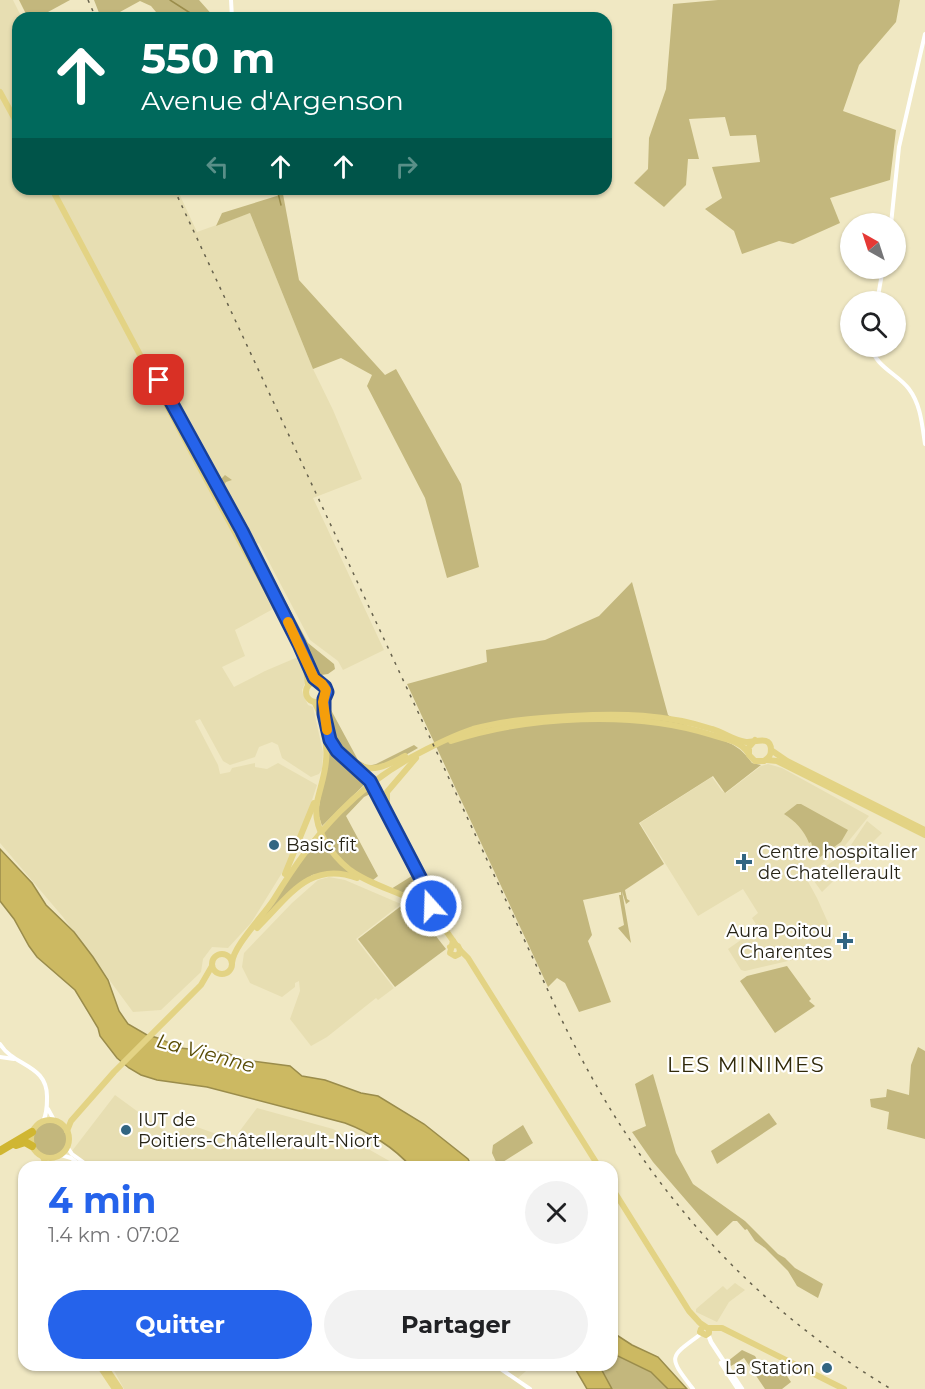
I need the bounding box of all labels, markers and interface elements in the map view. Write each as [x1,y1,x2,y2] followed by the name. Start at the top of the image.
[141,32,275,84] text: 550 m
[42,36,120,114] icon: ahead
[141,84,404,117] text: Avenue d'Argenson
[201,150,234,183] icon: left
[264,150,297,183] icon: ahead
[327,150,360,183] icon: ahead
[390,150,423,183] icon: right
[840,213,906,279] north arrow
[840,213,906,357] map controls
[840,291,906,357] button: search
[133,354,184,405] pin
[142,363,175,396] icon: arrive
[286,834,357,856] place label: Basic fit
[267,838,281,852] marker: Basic fit
[758,841,918,884] place label: Centre hospitalier de Chatellerault
[735,853,753,871] marker: Centre hospitalier de Chatellerault
[399,874,463,938] position arrow
[726,920,832,963] place label: Aura Poitou Charentes
[836,932,854,950] marker: Aura Poitou Charentes
[154,1028,258,1078] water label: La Vienne
[667,1052,825,1077] district label: LES MINIMES
[138,1109,380,1152] place label: IUT de Poitiers-Châtellerault-Niort
[119,1123,133,1137] marker: IUT de Poitiers-Châtellerault-Niort
[48,1178,156,1222] text: 4 min
[525,1181,588,1244] button: close
[48,1223,180,1247] text: 1.4 km · 07:02
[48,1290,312,1359] button: Quitter
[324,1290,588,1359] button: Partager
[725,1357,815,1379] place label: La Station
[820,1361,834,1375] marker: La Station

